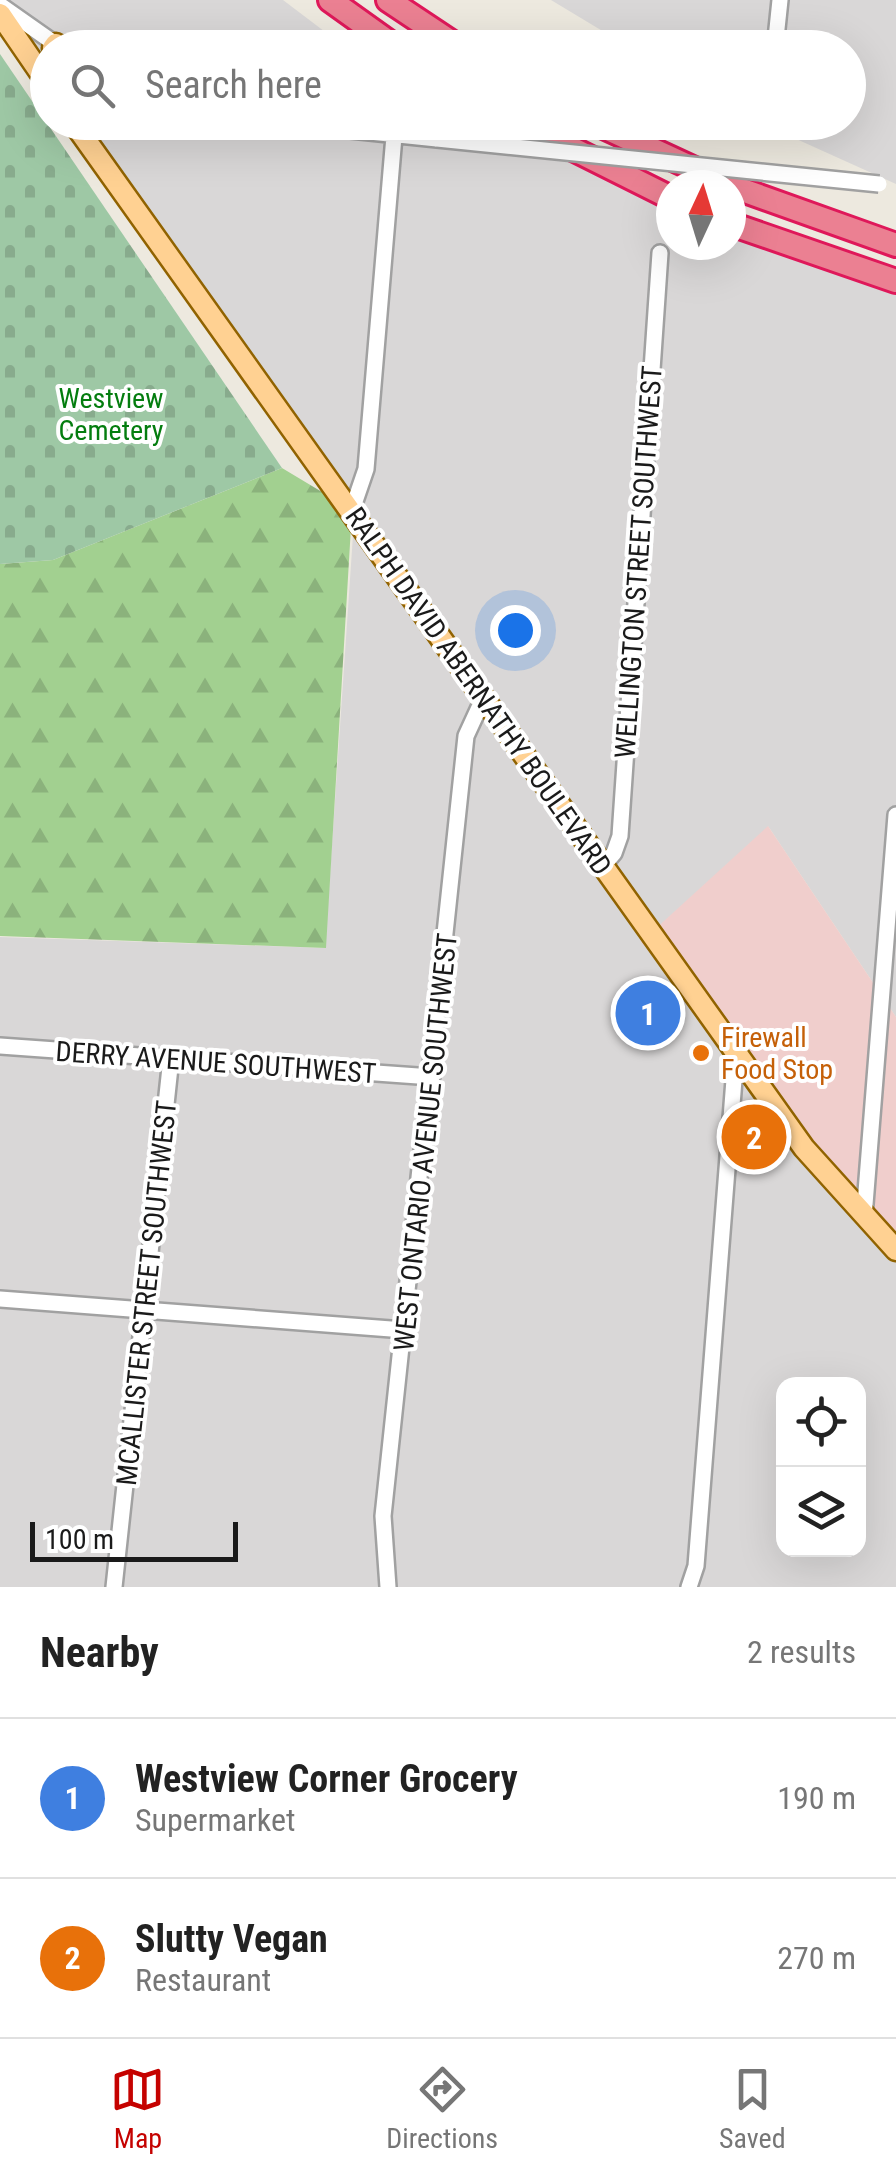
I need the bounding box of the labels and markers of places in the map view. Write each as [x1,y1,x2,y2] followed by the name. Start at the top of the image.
[616,976,680,1050] pin: 1
[721,1021,833,1086] place label: Firewall Food Stop
[690,1042,712,1064] marker: Firewall Food Stop
[722,1100,786,1174] pin: 2

